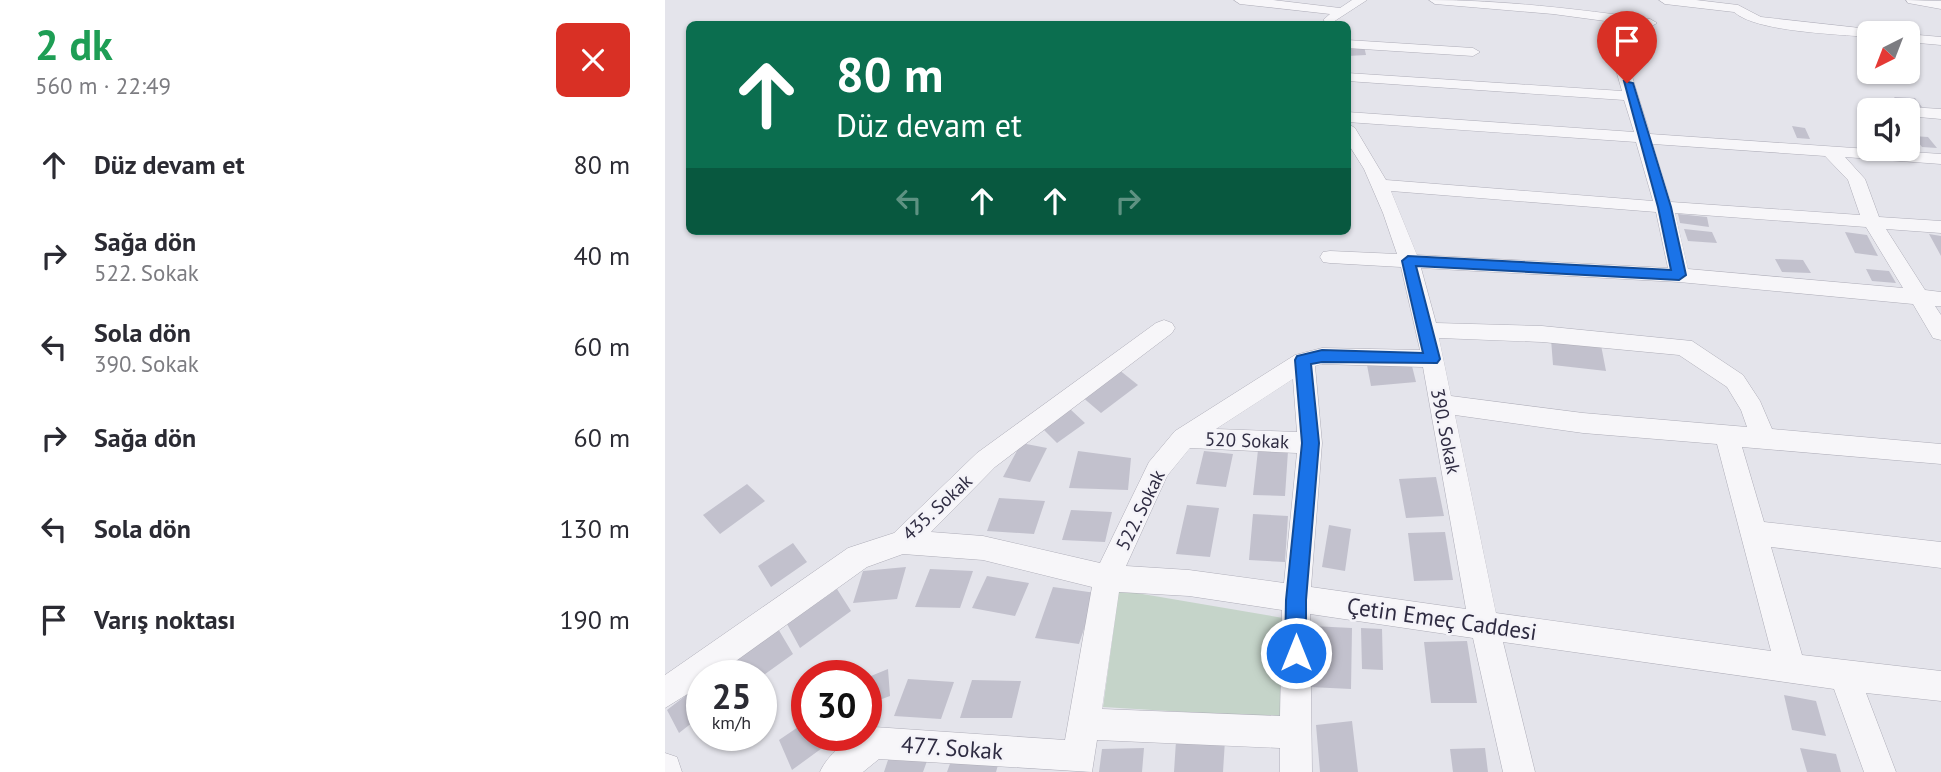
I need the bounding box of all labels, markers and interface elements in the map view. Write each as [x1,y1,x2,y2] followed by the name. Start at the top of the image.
[1597,11,1657,83] pin
[35,17,113,72] text: 2 dk
[1857,21,1920,84] north arrow
[1857,21,1920,161] map controls
[1608,22,1646,60] icon: arrive
[556,23,630,97] button: close
[836,42,943,106] text: 80 m
[721,49,812,140] icon: ahead
[35,71,171,100] text: 560 m · 22:49
[1857,98,1920,161] button: sound
[836,104,1022,146] text: Düz devam et
[35,146,73,184] icon: ahead
[94,148,244,181] text: Düz devam et
[574,148,630,181] text: 80 m
[890,182,928,220] icon: left
[963,182,1001,220] icon: ahead
[1036,182,1074,220] icon: ahead
[1109,182,1147,220] icon: right
[94,225,196,258] text: Sağa dön
[35,237,73,275] icon: right
[574,239,630,272] text: 40 m
[94,258,199,287] text: 522. Sokak
[94,316,191,349] text: Sola dön
[35,328,73,366] icon: left
[574,330,630,363] text: 60 m
[94,349,199,378] text: 390. Sokak
[1426,386,1466,476] street label: 390. Sokak
[35,419,73,457] icon: right
[94,421,196,454] text: Sağa dön
[574,421,630,454] text: 60 m
[1205,427,1289,453] street label: 520 Sokak
[1110,466,1170,554] street label: 522. Sokak
[897,469,977,545] street label: 435. Sokak
[35,510,73,548] icon: left
[94,512,191,545] text: Sola dön
[559,512,630,545] text: 130 m
[1345,591,1539,646] street label: Çetin Emeç Caddesi
[35,601,73,639] icon: arrive
[94,603,236,636] text: Varış noktası
[559,603,630,636] text: 190 m
[1259,616,1333,690] position arrow
[791,660,882,751] speed limit sign: 30
[712,673,751,719] text: 25
[712,711,751,734] text: km/h
[900,729,1004,766] street label: 477. Sokak

